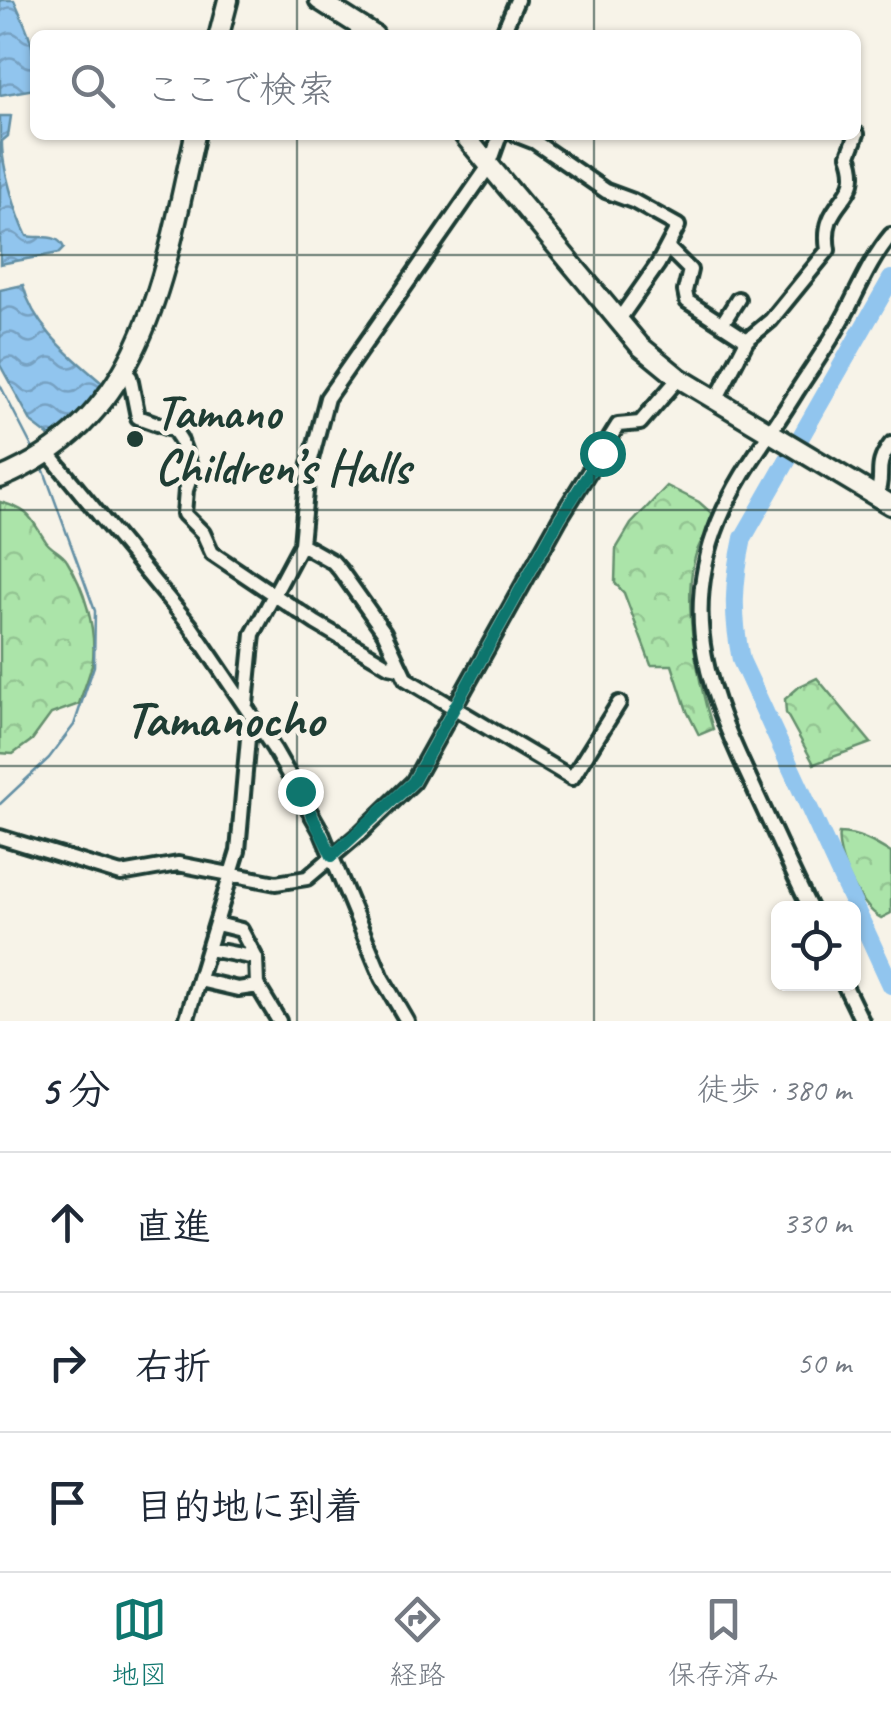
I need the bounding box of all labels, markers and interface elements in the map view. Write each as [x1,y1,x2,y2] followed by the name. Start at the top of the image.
[30,30,861,140] search box
[65,58,120,113] icon: search
[145,66,335,113] text: ここで検索
[155,382,414,497] place label: Tamano Children’s Halls
[124,428,146,450] marker: Tamano Children’s Halls
[580,431,626,477] route start
[124,686,327,752] district label: Tamanocho
[278,769,324,815] route end
[771,901,861,991] map controls
[771,901,861,991] button: locate
[40,1064,110,1117] text: 5 分
[697,1069,851,1110] text: 徒歩 · 380 m
[40,1195,95,1250] icon: ahead
[782,1202,851,1243] text: 330 m
[135,1203,211,1250] text: 直進
[40,1335,95,1390] icon: right
[797,1342,851,1383] text: 50 m
[135,1343,211,1390] text: 右折
[40,1475,95,1530] icon: arrive
[135,1483,363,1530] text: 目的地に到着
[111,1592,167,1692] tab: 地図
[389,1592,446,1692] tab: 経路
[668,1592,780,1692] tab: 保存済み

